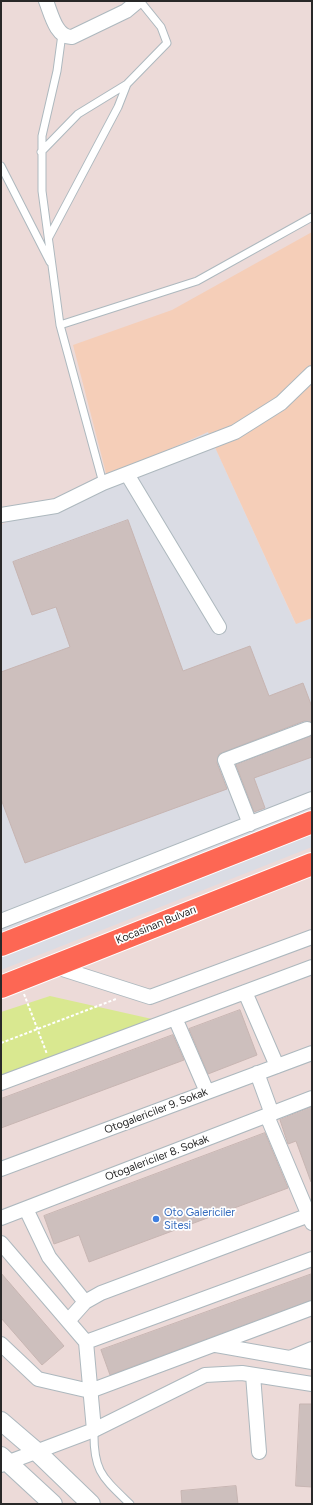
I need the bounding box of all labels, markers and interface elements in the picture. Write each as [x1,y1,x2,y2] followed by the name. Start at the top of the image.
[114,903,198,947] street label: Kocasinan Bulvarı
[102,1085,210,1137] street label: Otogalericiler 9. Sokak
[103,1132,211,1184] street label: Otogalericiler 8. Sokak
[164,1206,235,1232] place label: Oto Galericiler Sitesi
[151,1214,161,1224] marker: Oto Galericiler Sitesi

